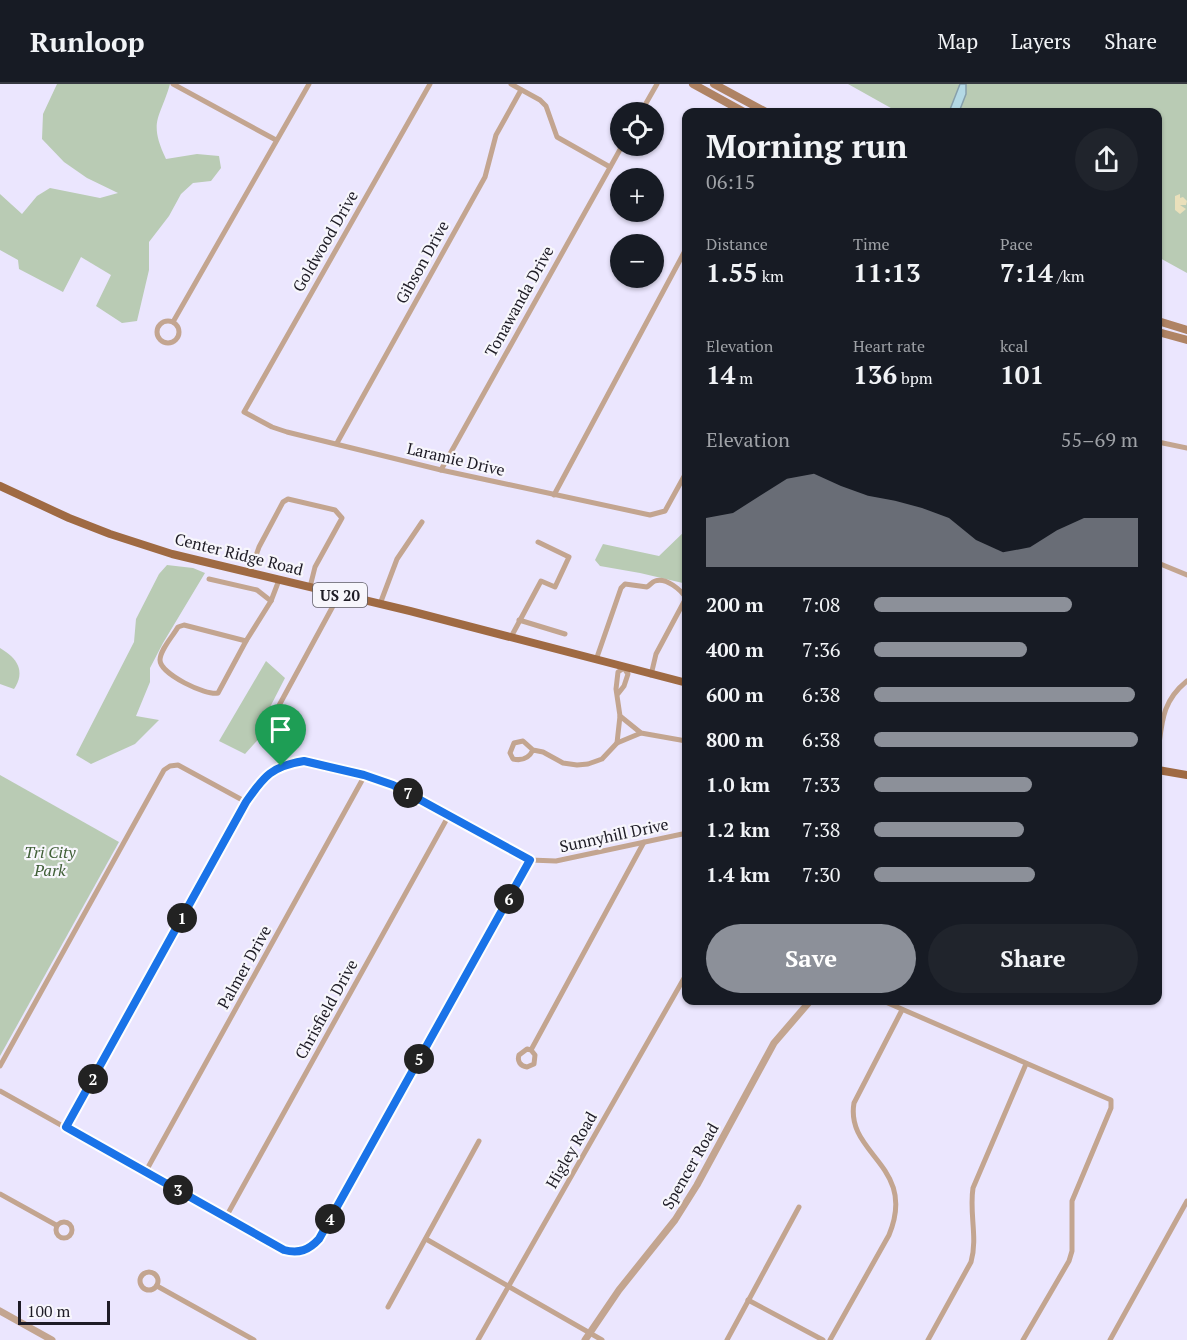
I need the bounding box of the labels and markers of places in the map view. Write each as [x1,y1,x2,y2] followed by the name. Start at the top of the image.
[255,704,306,766] pin
[393,778,423,808] pin: 7
[494,884,524,914] pin: 6
[167,903,197,933] pin: 1
[404,1044,434,1074] pin: 5
[78,1064,108,1094] pin: 2
[163,1175,193,1205] pin: 3
[315,1204,345,1234] pin: 4

